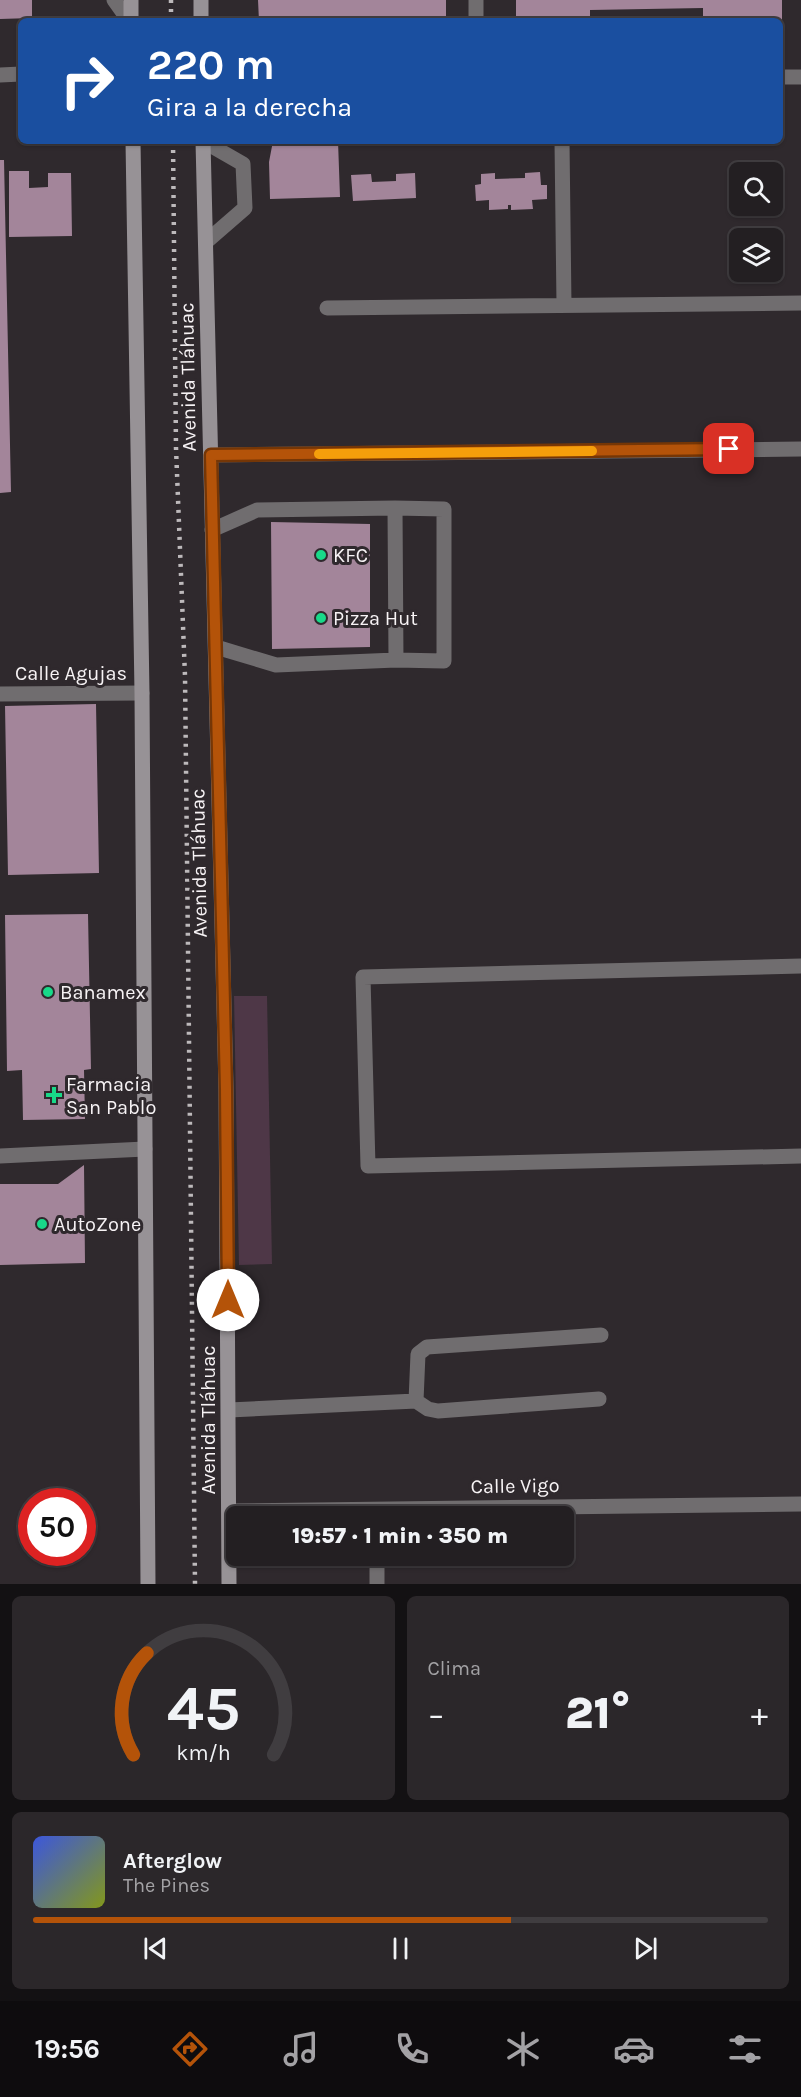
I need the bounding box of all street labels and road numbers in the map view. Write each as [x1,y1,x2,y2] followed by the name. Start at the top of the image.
[175,302,201,452] street label: Avenida Tláhuac
[15,662,127,685] street label: Calle Agujas
[186,788,212,938] street label: Avenida Tláhuac
[197,1345,220,1495] street label: Avenida Tláhuac
[470,1474,560,1498] street label: Calle Vigo

